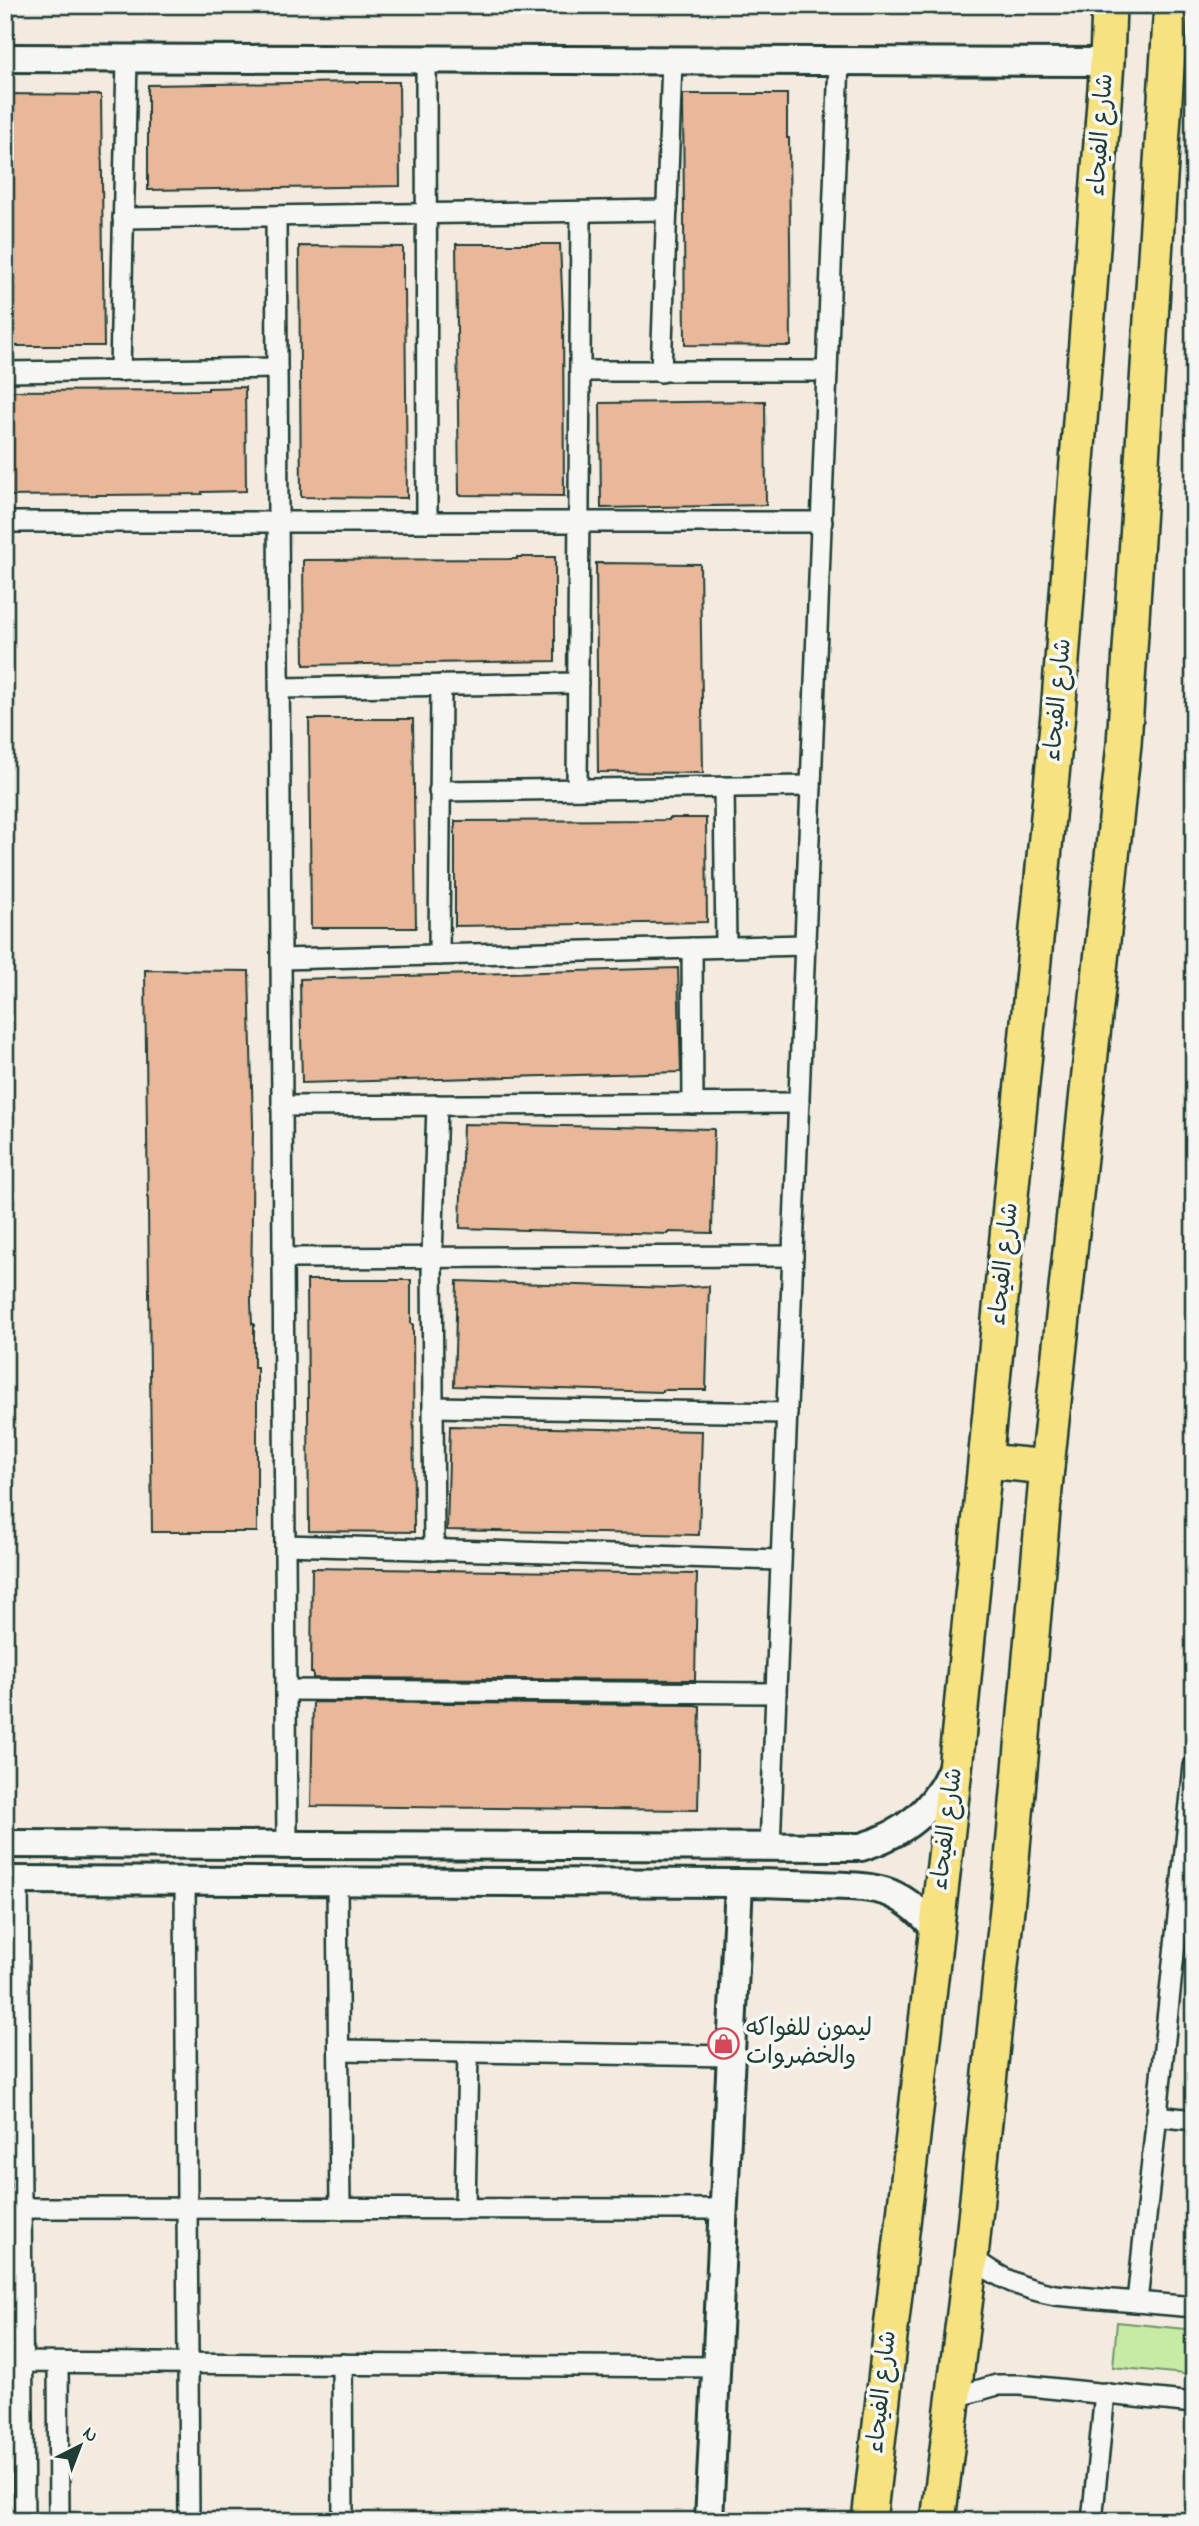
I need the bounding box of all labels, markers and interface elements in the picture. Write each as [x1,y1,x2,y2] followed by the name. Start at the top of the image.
[1080,72,1124,198] street label: شارع الفيحاء
[1036,637,1082,763] street label: شارع الفيحاء
[981,1201,1029,1327] street label: شارع الفيحاء
[923,1766,973,1892] street label: شارع الفيحاء
[746,2012,872,2075] place label: ليمون للفواكه والخضروات
[706,2026,740,2060] shop icon: ليمون للفواكه والخضروات
[859,2329,907,2455] street label: شارع الفيحاء
[46,2410,116,2480] north arrow
[76,2421,104,2450] text: N

